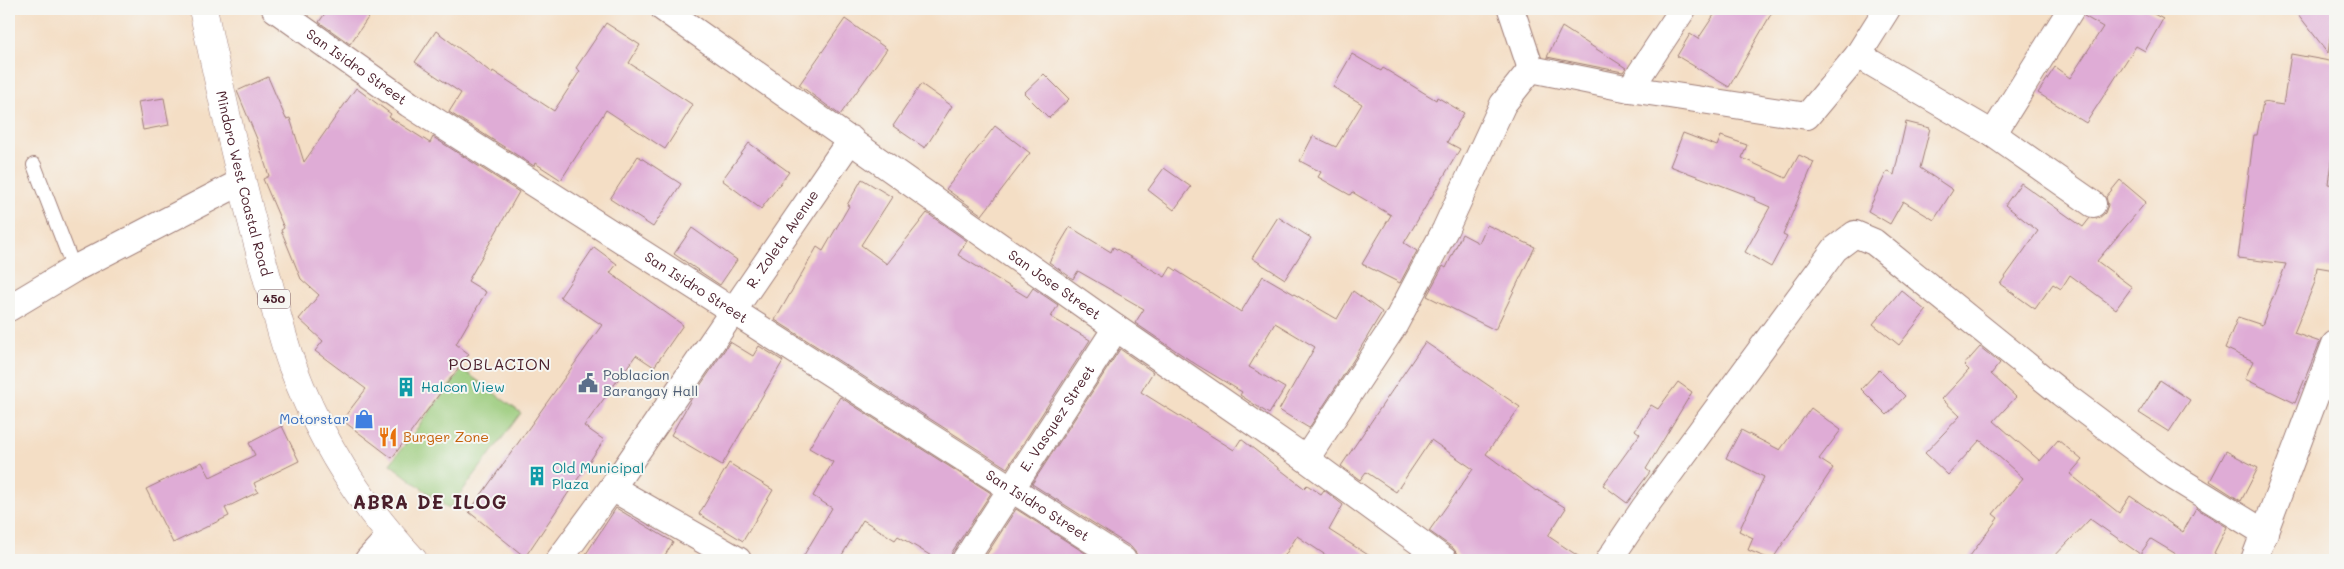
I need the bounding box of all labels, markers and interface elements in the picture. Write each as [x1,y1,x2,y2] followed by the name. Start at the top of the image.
[303,24,411,109] street label: San Isidro Street
[212,89,276,278] street label: Mindoro West Coastal Road
[742,186,822,292] street label: R. Zoleta Avenue
[1005,245,1105,324] street label: San Jose Street
[641,247,752,327] street label: San Isidro Street
[258,290,290,308] road number: 450
[449,353,551,374] district label: POBLACION
[1015,361,1098,475] street label: E. Vasquez Street
[603,365,698,400] place label: Poblacion Barangay Hall
[577,372,599,394] public building icon: Poblacion Barangay Hall
[395,376,417,398] building icon: Halcon View
[421,377,505,396] place label: Halcon View
[353,408,375,430] shop icon: Motorstar
[279,409,349,428] place label: Motorstar
[377,426,399,448] restaurant icon: Burger Zone
[403,427,489,446] place label: Burger Zone
[552,458,644,493] place label: Old Municipal Plaza
[526,465,548,487] building icon: Old Municipal Plaza
[982,465,1093,545] street label: San Isidro Street
[353,489,507,514] district label: ABRA DE ILOG

